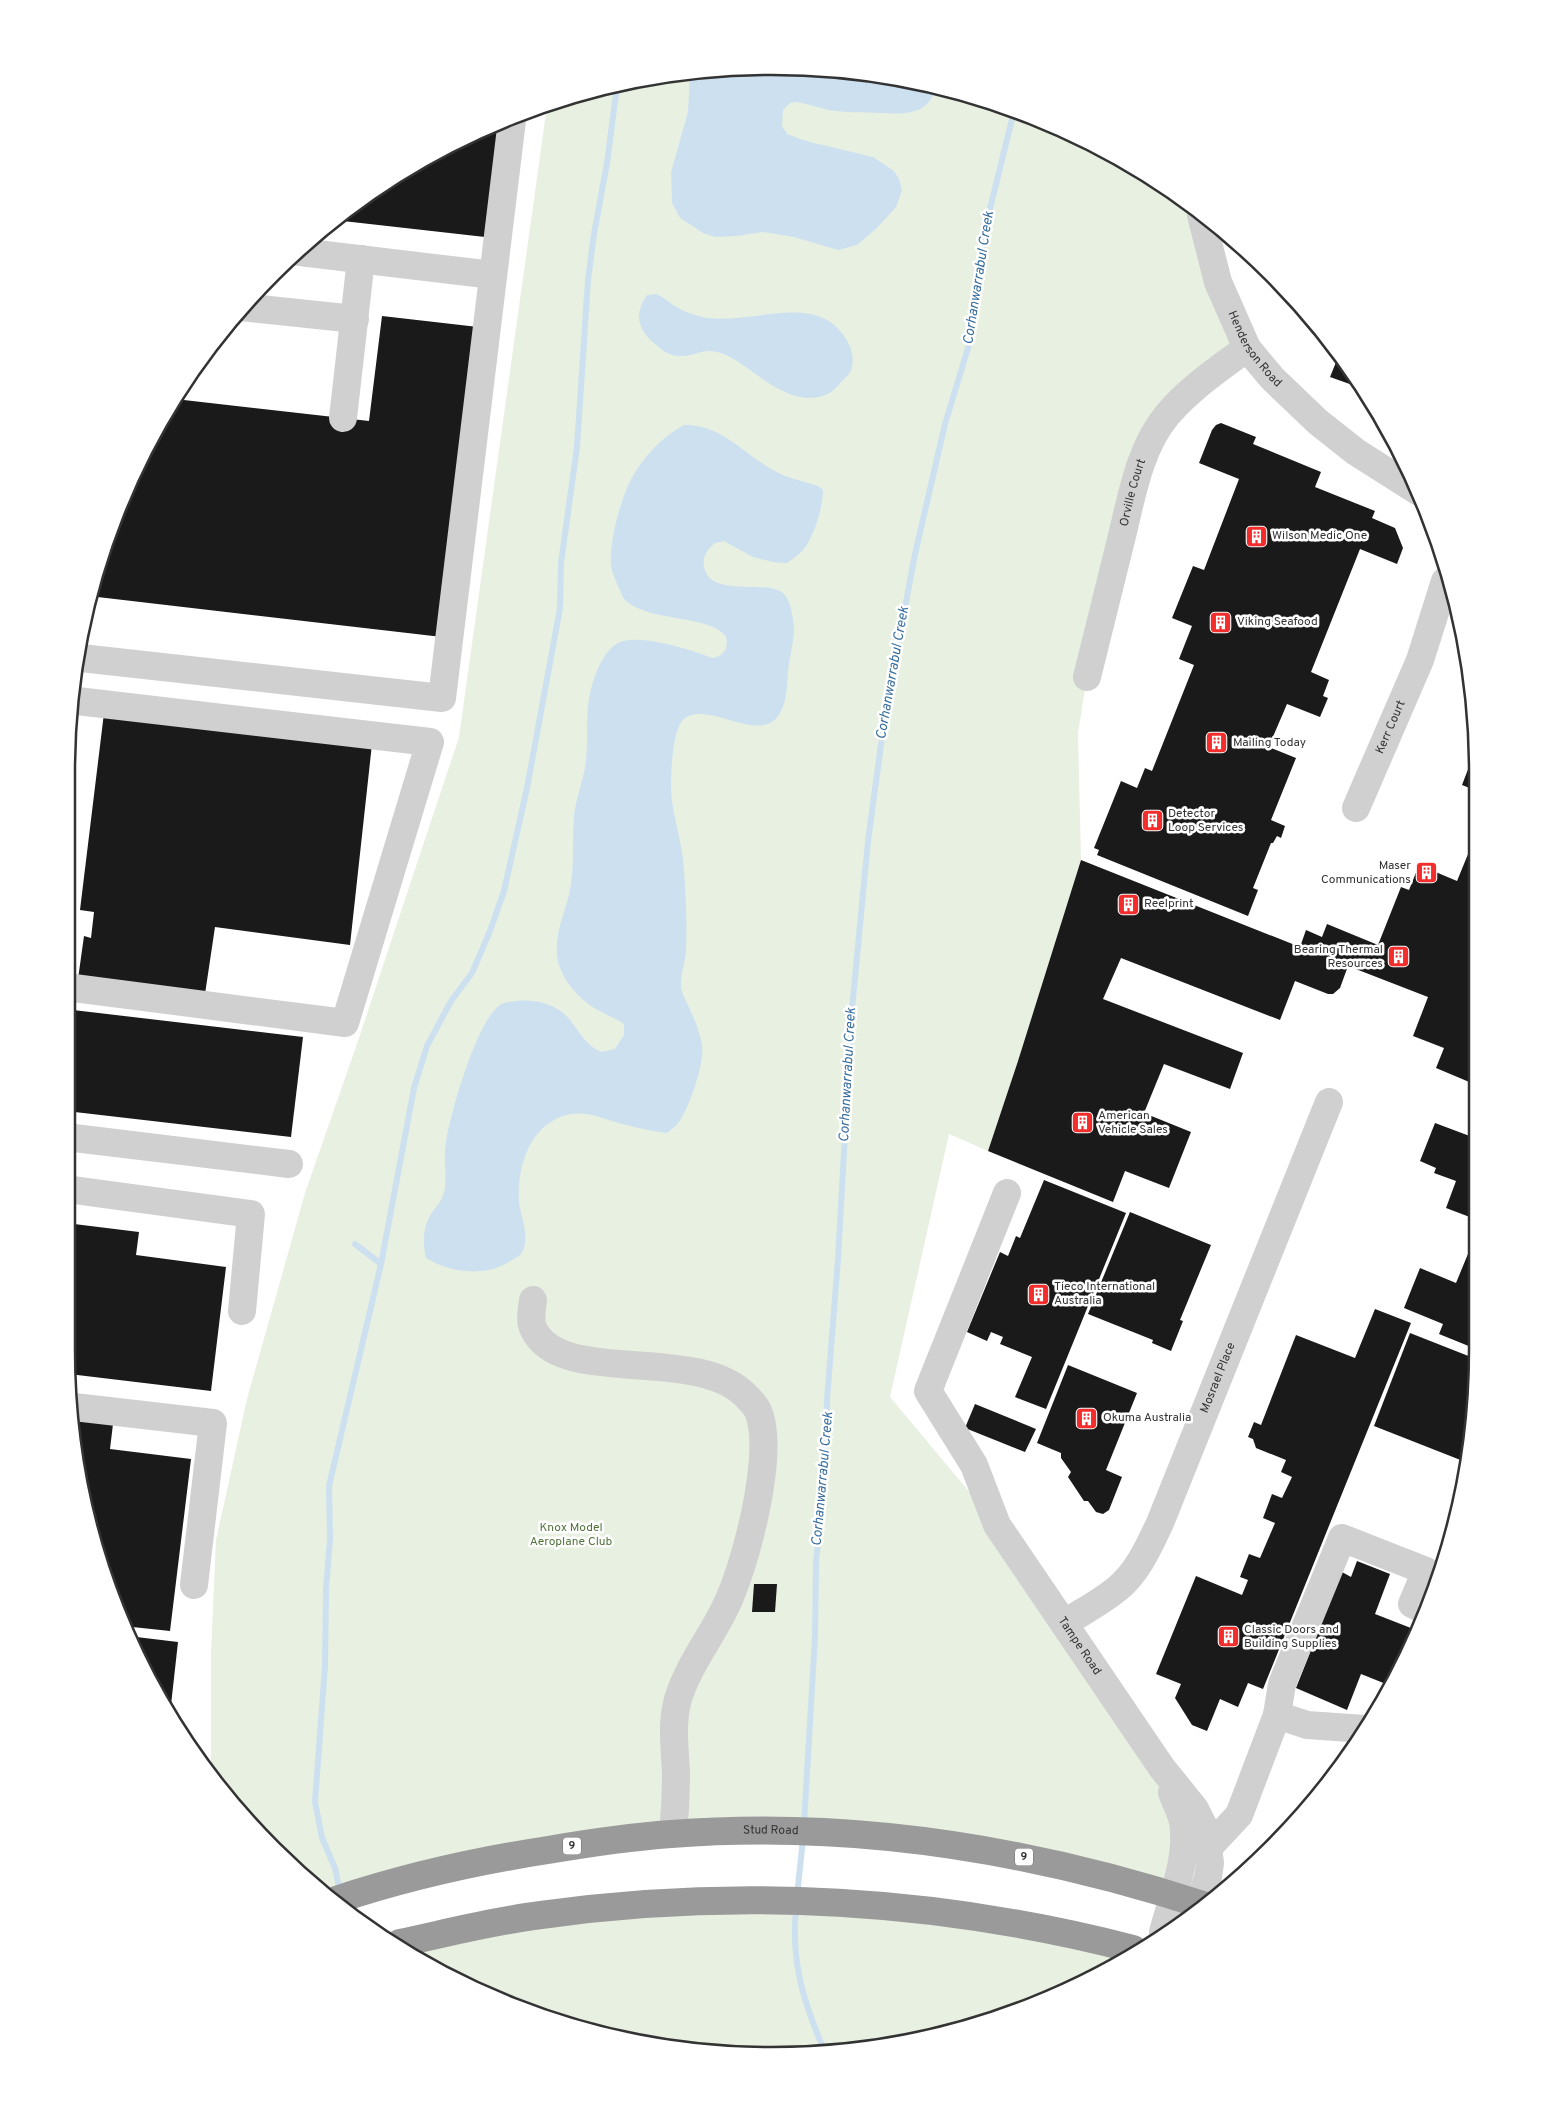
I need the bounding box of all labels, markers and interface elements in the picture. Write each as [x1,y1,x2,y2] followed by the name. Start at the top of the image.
[960,209,998,346] water label: Corhanwarrabul Creek
[1224,308,1285,391] street label: Henderson Road
[1116,457,1150,528] street label: Orville Court
[1244,524,1268,548] building icon: Wilson Medic One
[1272,528,1367,544] place label: Wilson Medic One
[873,604,913,741] water label: Corhanwarrabul Creek
[1209,610,1233,634] building icon: Viking Seafood
[1237,614,1318,630] place label: Viking Seafood
[1372,698,1410,757] street label: Kerr Court
[1205,731,1229,755] building icon: Mailing Today
[1233,735,1306,751] place label: Mailing Today
[1168,806,1243,836] place label: Detector Loop Services
[1140,809,1164,833] building icon: Detector Loop Services
[1321,858,1411,888] place label: Maser Communications
[1415,861,1439,885] building icon: Maser Communications
[1116,892,1140,916] building icon: Reelprint
[1144,896,1193,912] place label: Reelprint
[1294,942,1383,972] place label: Bearing Thermal Resources
[1387,945,1411,969] building icon: Bearing Thermal Resources
[836,1006,860,1143] water label: Corhanwarrabul Creek
[1098,1108,1168,1138] place label: American Vehicle Sales
[1070,1111,1094,1135] building icon: American Vehicle Sales
[1054,1279,1155,1309] place label: Tieco International Australia
[1026,1282,1050,1306] building icon: Tieco International Australia
[1197,1340,1240,1416] street label: Mosrael Place
[1075,1406,1099,1430] building icon: Okuma Australia
[809,1410,837,1547] water label: Corhanwarrabul Creek
[1103,1410,1191,1426] place label: Okuma Australia
[530,1520,613,1550] park label: Knox Model Aeroplane Club
[1054,1614,1105,1678] street label: Tampe Road
[1244,1622,1339,1652] place label: Classic Doors and Building Supplies
[1216,1625,1240,1649] building icon: Classic Doors and Building Supplies
[743,1823,799,1839] street label: Stud Road
[563,1838,581,1854] road number: 9
[1015,1848,1033,1865] road number: 9

